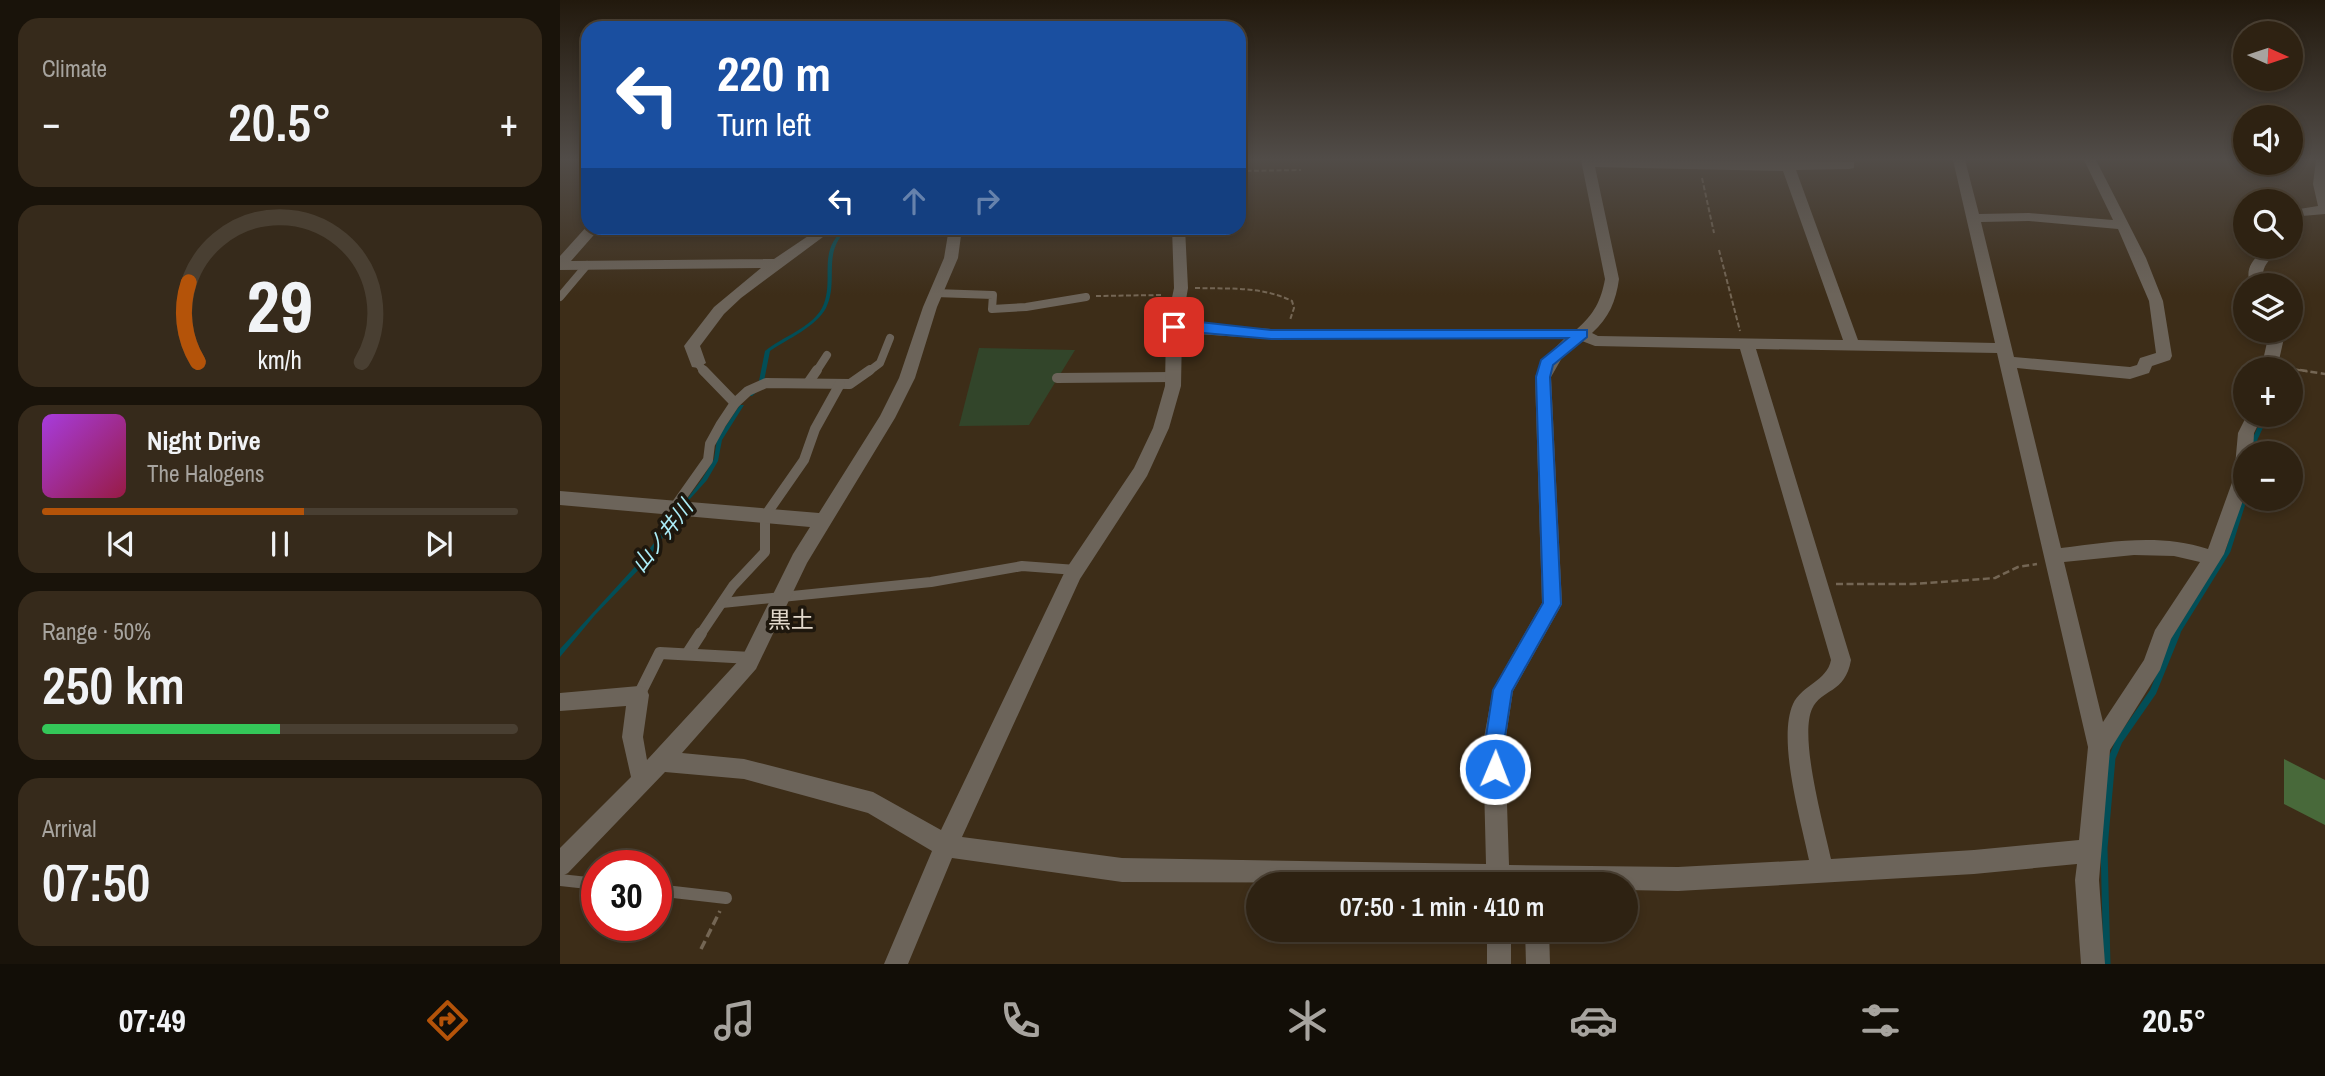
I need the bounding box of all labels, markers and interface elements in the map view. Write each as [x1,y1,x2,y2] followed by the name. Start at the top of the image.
[2233,21,2303,91] north arrow
[2233,21,2303,511] map controls
[717,40,831,106] text: 220 m
[602,49,693,140] icon: left
[42,53,107,84] text: Climate
[228,87,332,157] text: 20.5°
[42,97,60,148] text: −
[500,97,518,148] text: +
[717,103,811,146] text: Turn left
[2233,105,2303,175] button: sound
[822,182,860,220] icon: left
[895,182,933,220] icon: ahead
[968,182,1006,220] icon: right
[2233,189,2303,259] button: search
[247,257,313,355] text: 29
[2233,273,2303,343] button: layers
[1144,297,1204,357] pin
[1155,308,1193,346] icon: arrive
[258,342,302,376] text: km/h
[2233,357,2303,427] button: +
[147,423,261,458] text: Night Drive
[2233,441,2303,511] button: −
[147,458,264,489] text: The Halogens
[625,492,701,578] water label: 山ノ井川
[102,525,140,563] icon: previous
[261,525,299,563] icon: pause
[420,525,458,563] icon: next
[768,604,814,635] district label: 黒土
[42,616,151,647] text: Range · 50%
[42,650,185,720] text: 250 km
[1458,732,1532,806] position arrow
[42,813,97,844] text: Arrival
[42,847,150,917] text: 07:50
[581,850,672,941] speed limit sign: 30
[1340,889,1544,924] text: 07:50 · 1 min · 410 m
[423,996,472,1045] icon: directions
[710,996,759,1045] icon: music
[996,996,1045,1045] icon: phone
[1283,996,1332,1045] icon: climate
[1569,996,1618,1045] icon: car
[1856,996,1905,1045] icon: filters
[119,999,186,1042] text: 07:49
[2142,999,2206,1042] text: 20.5°

